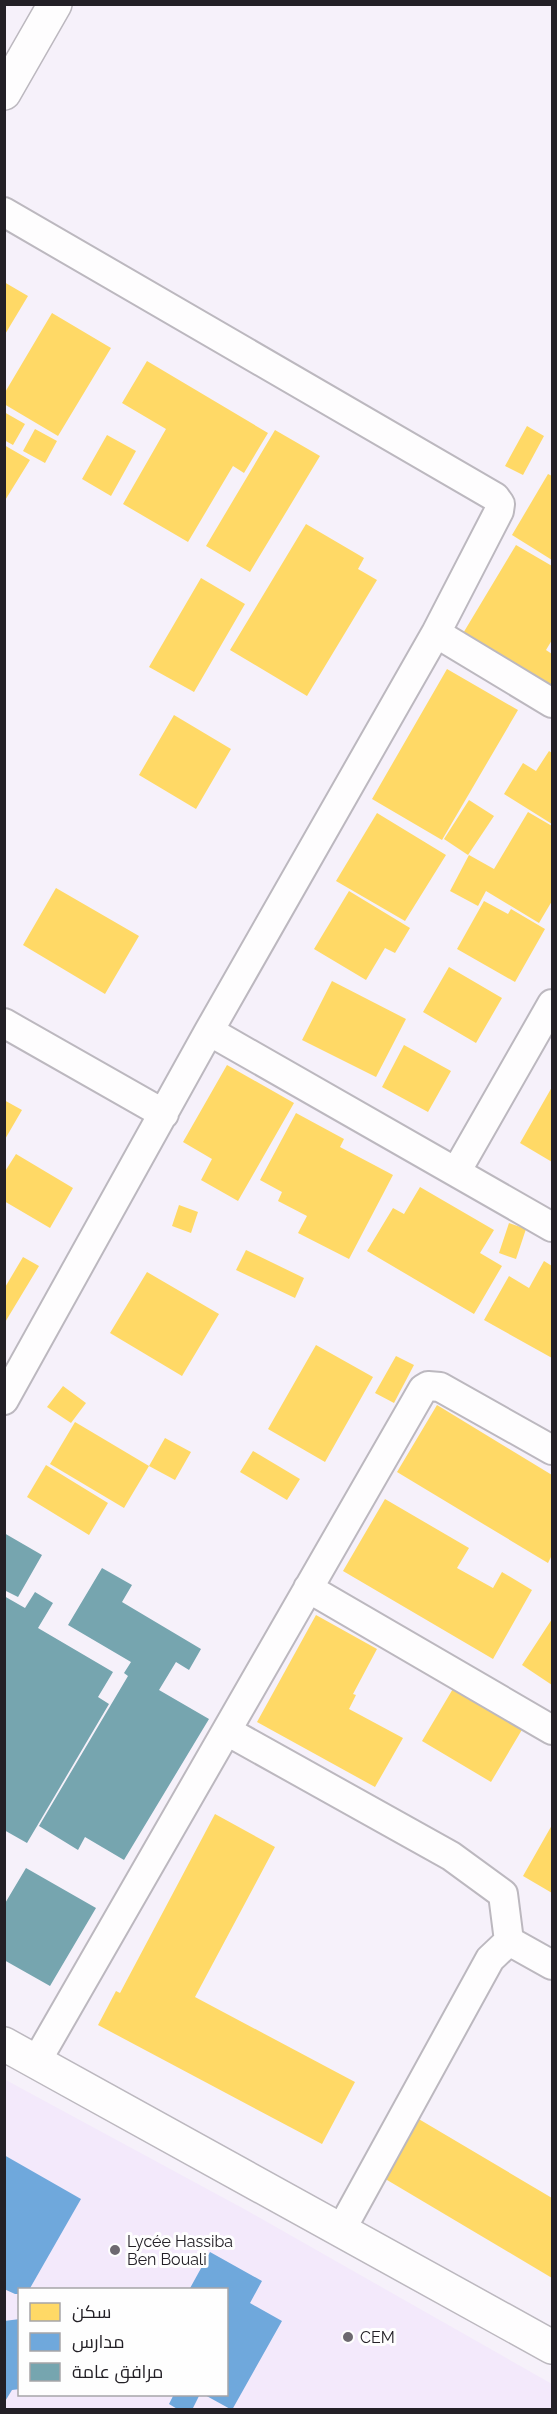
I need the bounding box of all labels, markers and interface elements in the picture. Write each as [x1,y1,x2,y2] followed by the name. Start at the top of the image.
[127,2232,233,2269] place label: Lycée Hassiba Ben Bouali
[108,2243,122,2257] marker: Lycée Hassiba Ben Bouali
[18,2288,228,2396] legend
[72,2301,111,2323] text: سكن
[360,2328,395,2347] place label: CEM
[341,2330,355,2344] marker: CEM
[72,2331,125,2353] text: مدارس
[72,2361,163,2384] text: مرافق عامة

